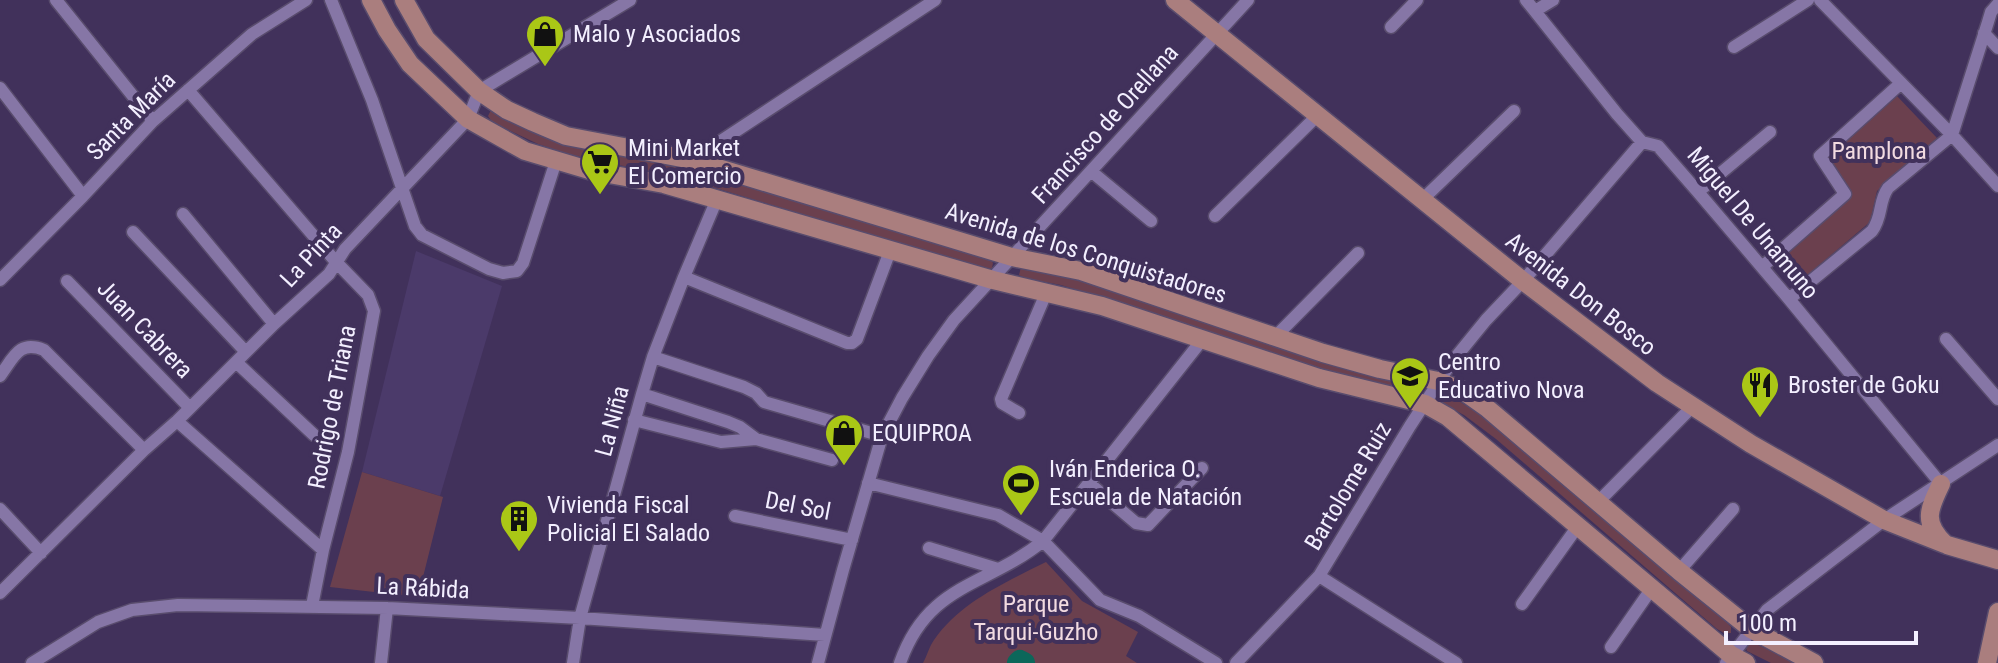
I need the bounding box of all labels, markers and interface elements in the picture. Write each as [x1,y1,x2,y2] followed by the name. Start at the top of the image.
[524,13,566,68] shop icon: Malo y Asociados
[573,20,741,48] place label: Malo y Asociados
[1026,39,1184,209] street label: Francisco de Orellana
[81,66,181,166] street label: Santa María
[628,134,742,190] place label: Mini Market El Comercio
[1831,137,1927,165] park label: Pamplona
[579,141,621,196] supermarket icon: Mini Market El Comercio
[1681,141,1825,305] street label: Miguel De Unamuno
[942,197,1230,309] street label: Avenida de los Conquistadores
[274,217,348,293] street label: La Pinta
[1500,227,1662,361] street label: Avenida Don Bosco
[91,274,199,384] street label: Juan Cabrera
[302,323,362,491] street label: Rodrigo de Triana
[1438,348,1584,404] place label: Centro Educativo Nova
[1389,355,1431,410] school or university icon: Centro Educativo Nova
[1739,364,1781,419] restaurant icon: Broster de Goku
[1788,371,1940,399] place label: Broster de Goku
[589,383,635,459] street label: La Niña
[823,412,865,467] shop icon: EQUIPROA
[1299,417,1397,555] street label: Bartolome Ruiz
[872,419,972,447] place label: EQUIPROA
[1049,455,1242,511] place label: Iván Enderica O. Escuela de Natación
[1000,462,1042,517] sports icon: Iván Enderica O. Escuela de Natación
[763,486,833,526] street label: Del Sol
[547,491,710,547] place label: Vivienda Fiscal Policial El Salado
[498,498,540,553] building icon: Vivienda Fiscal Policial El Salado
[376,572,470,604] street label: La Rábida
[974,590,1098,646] park label: Parque Tarqui-Guzho
[1726,595,1916,645] scale bar
[1738,609,1797,637] text: 100 m

